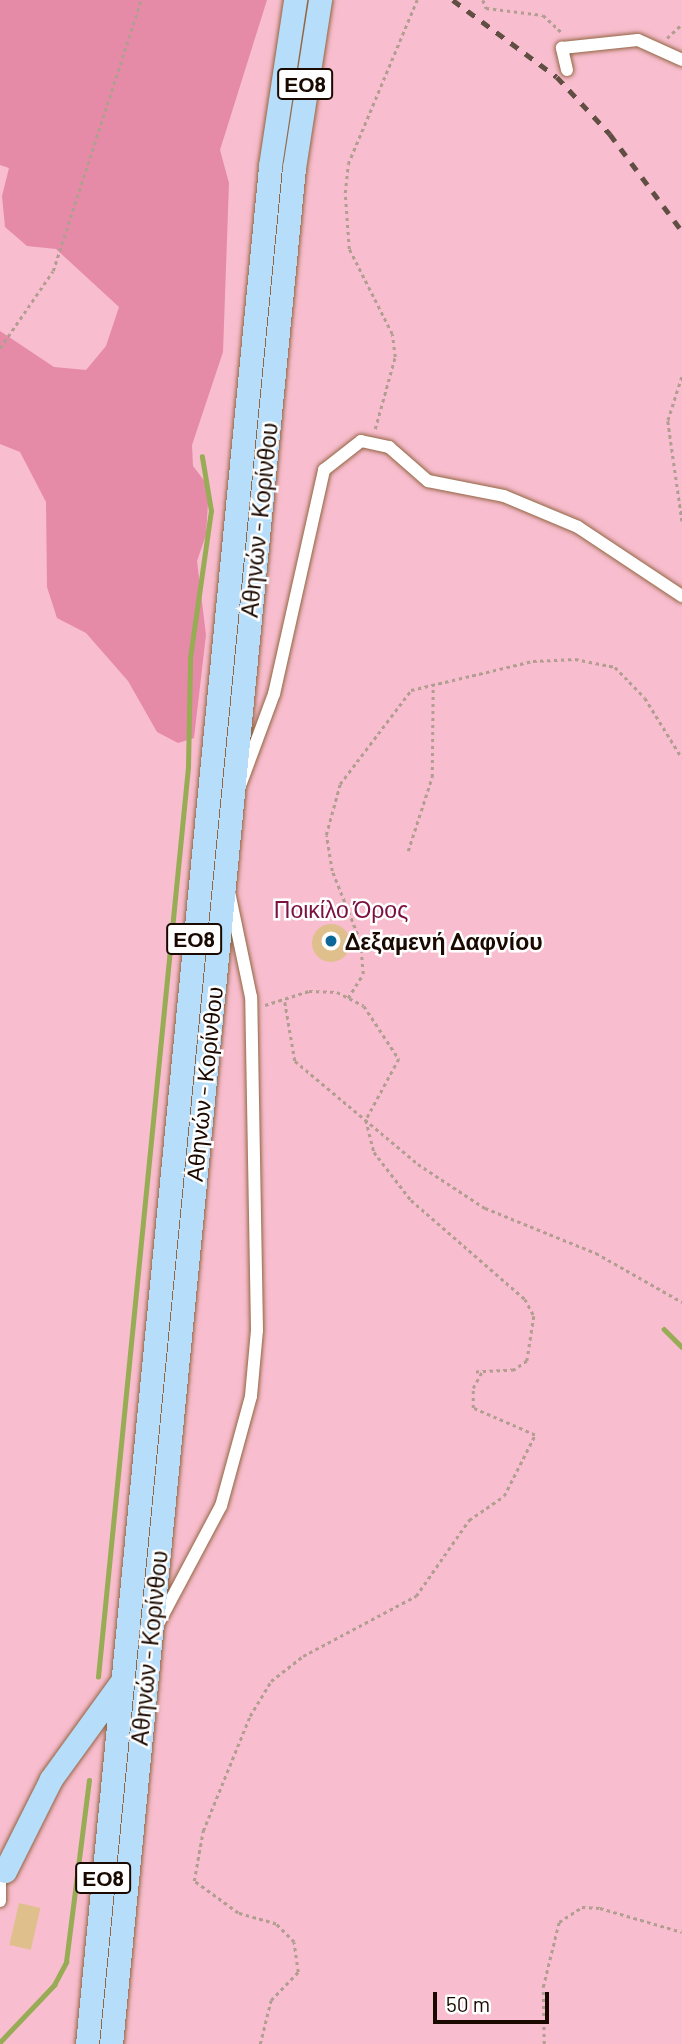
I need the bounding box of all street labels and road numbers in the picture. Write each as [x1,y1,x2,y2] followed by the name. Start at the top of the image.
[277,66,333,102] road number: ΕΟ8
[235,421,283,619] street label: Αθηνών - Κορίνθου
[166,922,222,956] road number: ΕΟ8
[180,985,228,1183] street label: Αθηνών - Κορίνθου
[125,1549,173,1747] street label: Αθηνών - Κορίνθου
[75,1860,131,1896] road number: ΕΟ8

